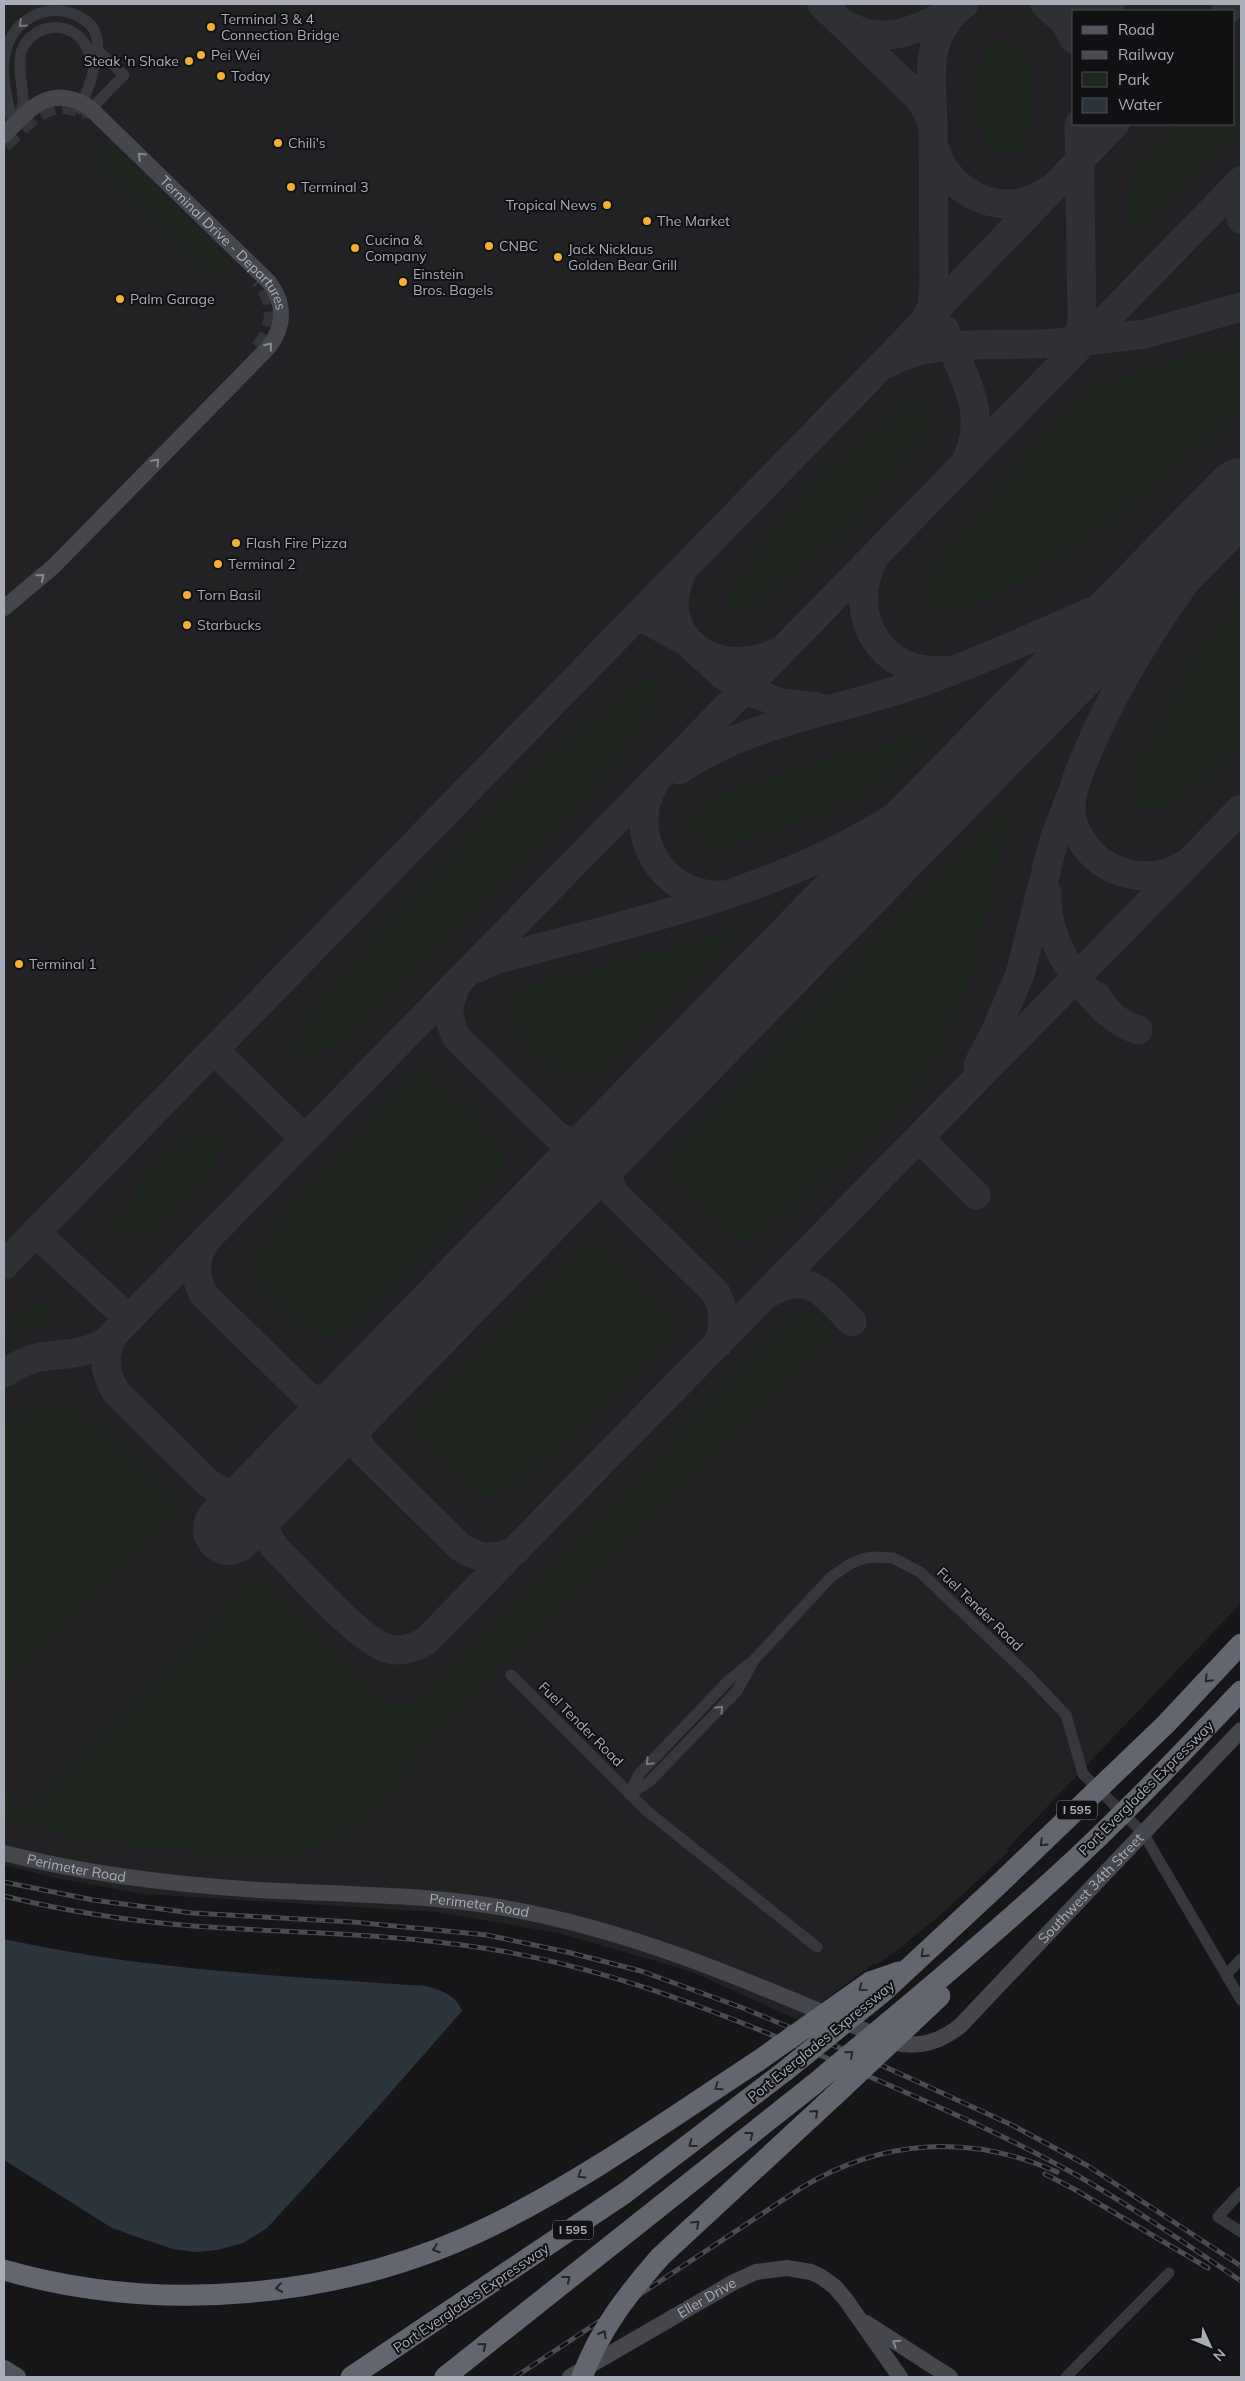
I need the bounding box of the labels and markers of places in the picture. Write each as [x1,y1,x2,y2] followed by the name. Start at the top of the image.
[221,10,340,44] place label: Terminal 3 & 4 Connection Bridge
[205,21,217,33] marker: Terminal 3 & 4 Connection Bridge
[211,46,260,64] place label: Pei Wei
[195,49,207,61] marker: Pei Wei
[84,52,179,70] place label: Steak 'n Shake
[183,55,195,67] marker: Steak 'n Shake
[231,67,271,85] place label: Today
[215,70,227,82] marker: Today
[288,134,326,152] place label: Chili's
[272,137,284,149] marker: Chili's
[301,178,369,196] place label: Terminal 3
[285,181,297,193] marker: Terminal 3
[506,196,597,214] place label: Tropical News
[601,199,613,211] marker: Tropical News
[657,212,730,230] place label: The Market
[641,215,653,227] marker: The Market
[365,231,427,265] place label: Cucina & Company
[499,237,538,255] place label: CNBC
[483,240,495,252] marker: CNBC
[568,240,677,274] place label: Jack Nicklaus Golden Bear Grill
[349,242,361,254] marker: Cucina & Company
[552,251,564,263] marker: Jack Nicklaus Golden Bear Grill
[413,265,494,299] place label: Einstein Bros. Bagels
[397,276,409,288] marker: Einstein Bros. Bagels
[130,290,215,308] place label: Palm Garage
[114,293,126,305] marker: Palm Garage
[246,534,347,552] place label: Flash Fire Pizza
[230,537,242,549] marker: Flash Fire Pizza
[228,555,296,573] place label: Terminal 2
[212,558,224,570] marker: Terminal 2
[197,586,261,604] place label: Torn Basil
[181,589,193,601] marker: Torn Basil
[197,616,262,634] place label: Starbucks
[181,619,193,631] marker: Starbucks
[29,955,97,973] place label: Terminal 1
[13,958,25,970] marker: Terminal 1

